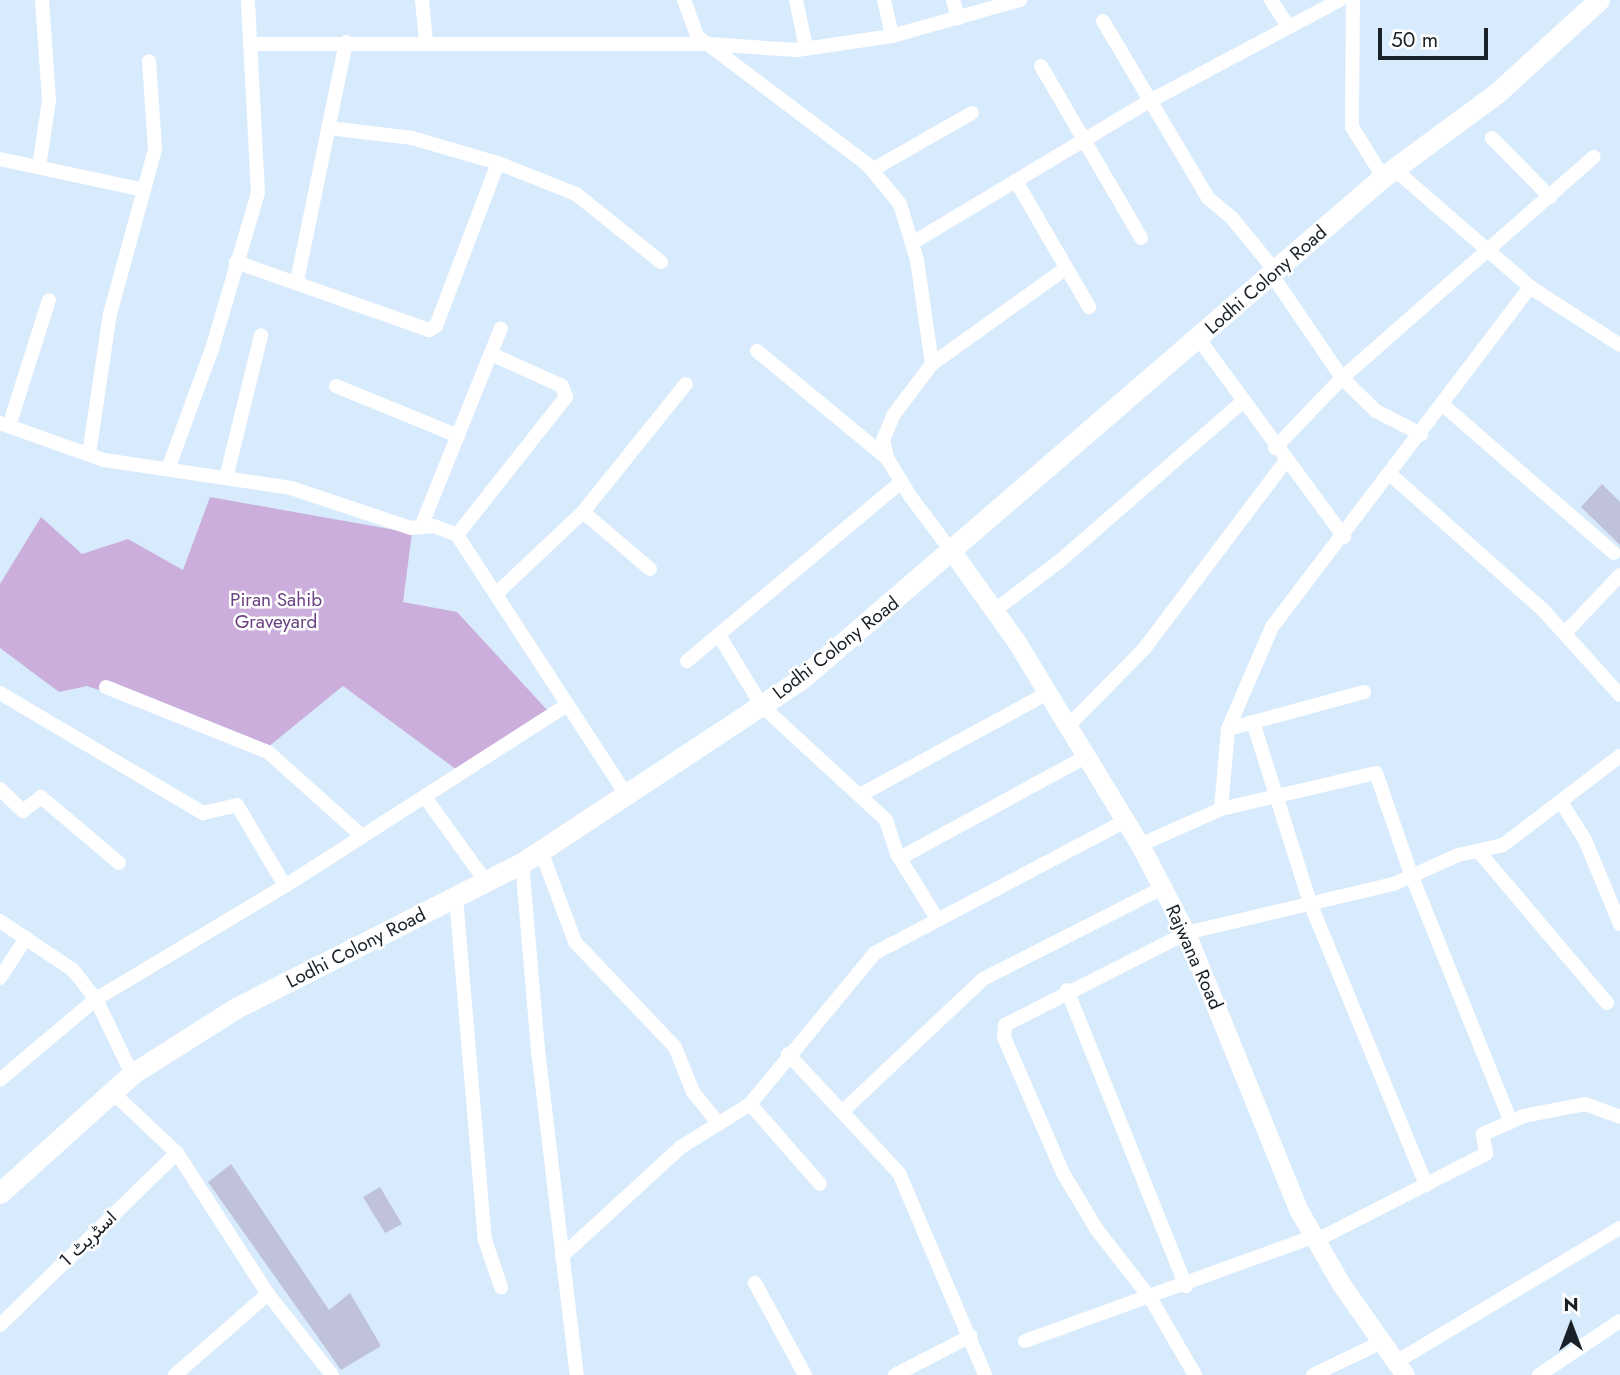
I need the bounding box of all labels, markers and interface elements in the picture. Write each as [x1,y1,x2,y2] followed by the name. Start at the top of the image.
[1382,14,1492,58] scale bar
[1391,25,1438,55] text: 50 m
[1201,221,1331,339] street label: Lodhi Colony Road
[230,589,322,633] park label: Piran Sahib Graveyard
[769,592,903,704] street label: Lodhi Colony Road
[1161,901,1227,1013] street label: Rajwana Road
[282,903,430,993] street label: Lodhi Colony Road
[55,1206,121,1272] street label: اسٹریٹ 1
[1536,1291,1606,1361] north arrow
[1563,1291,1579,1318] text: N

